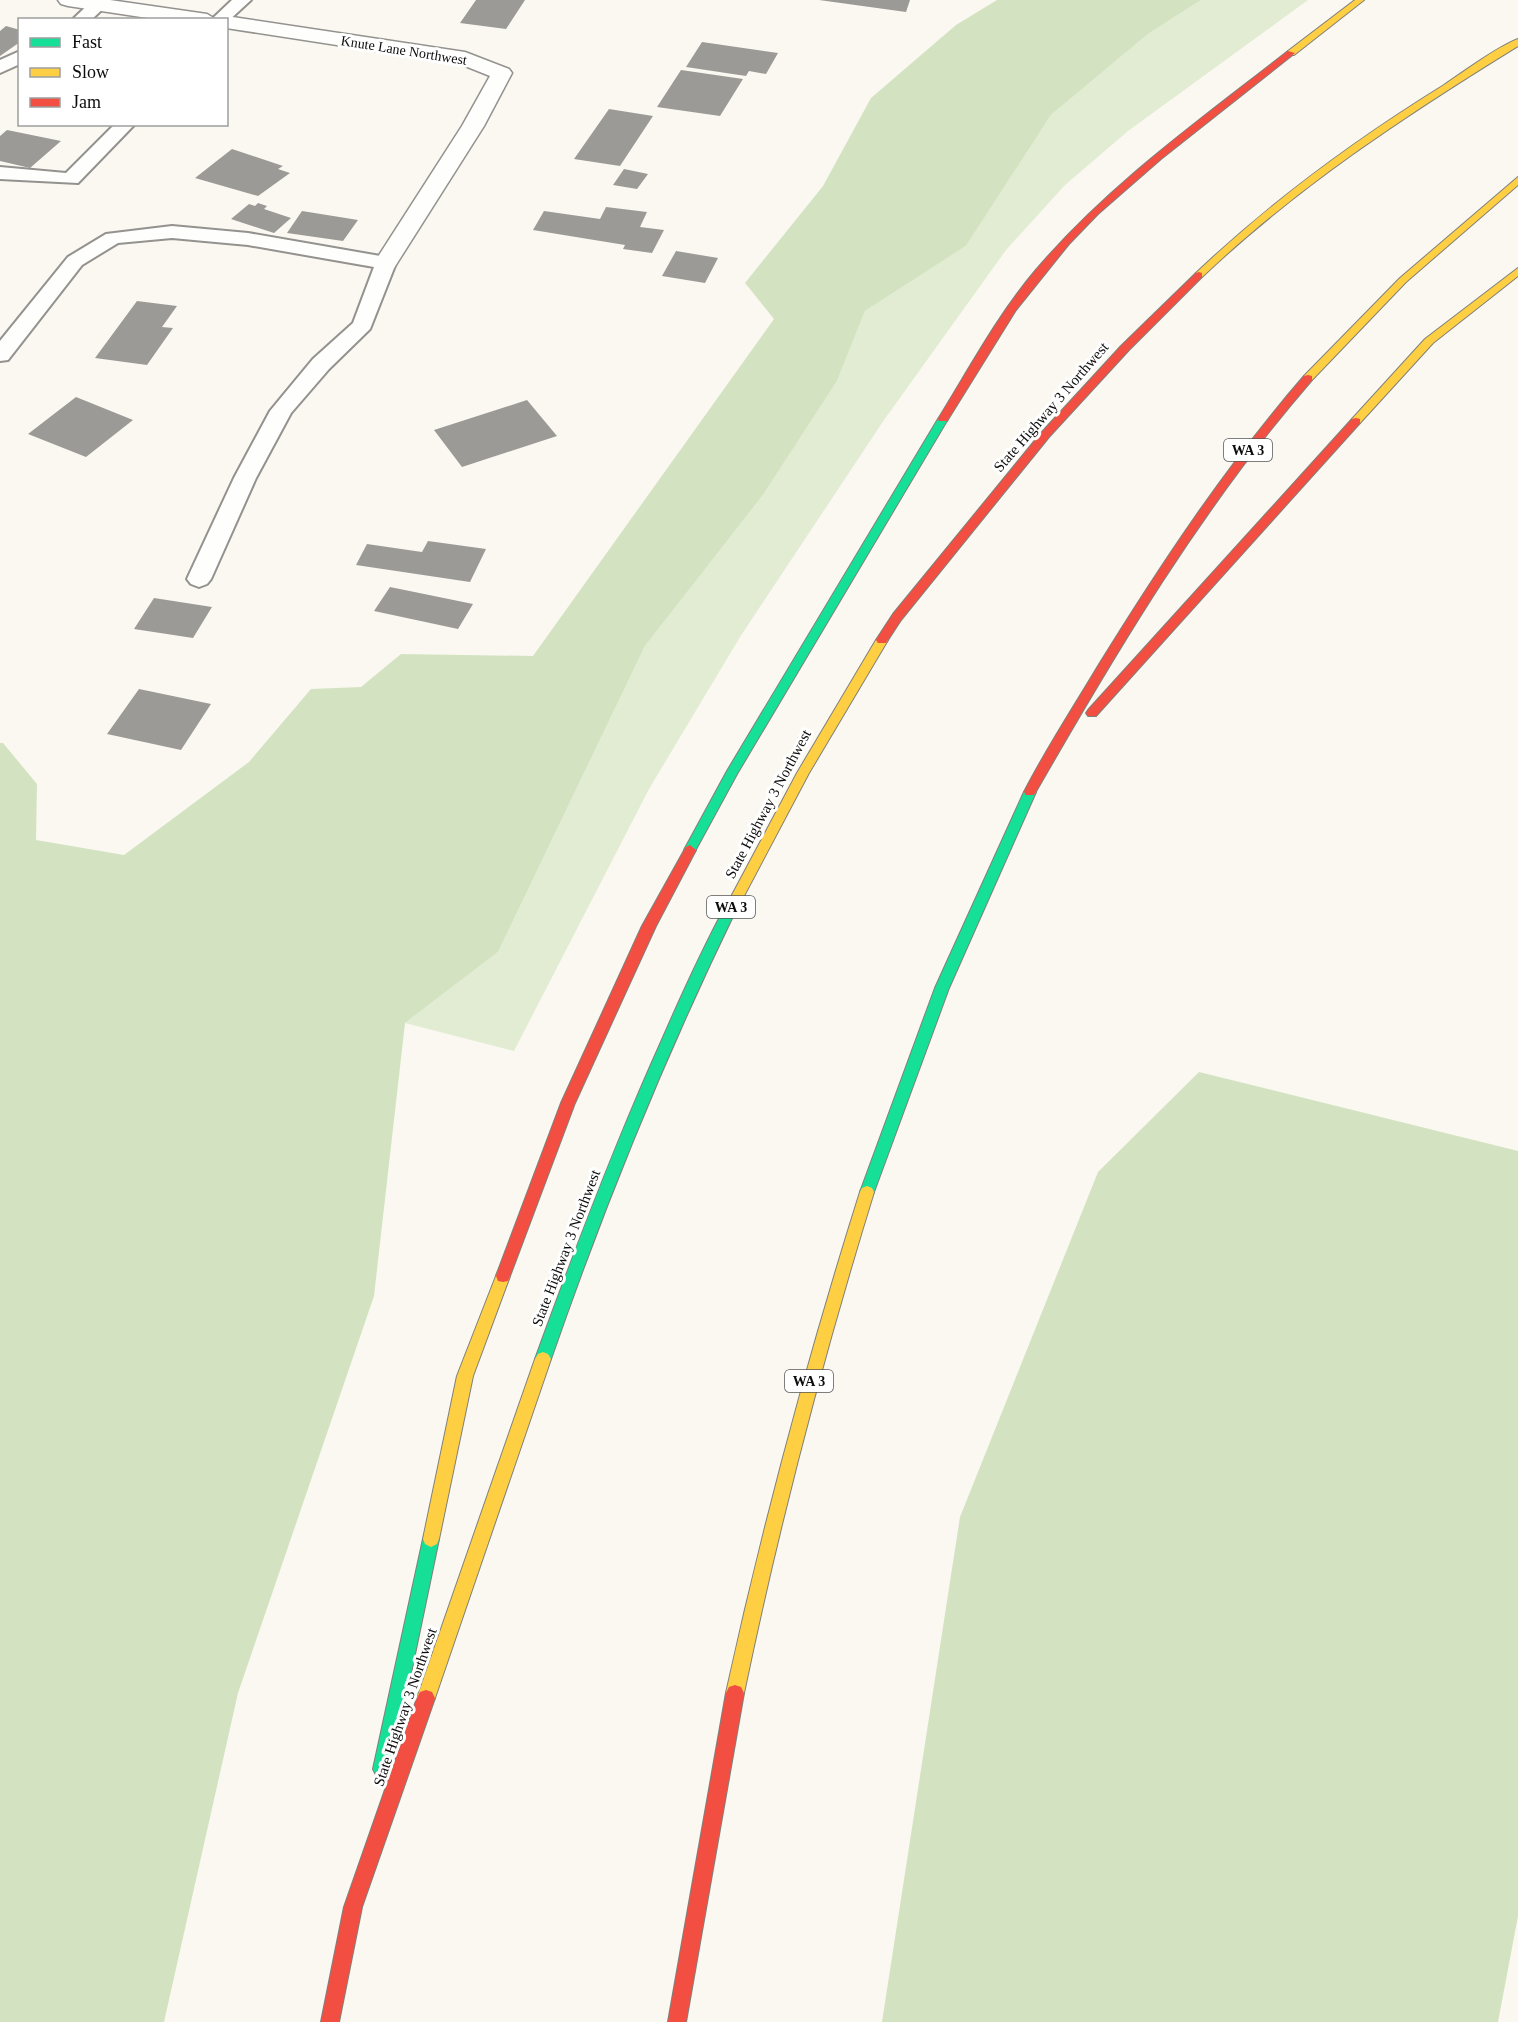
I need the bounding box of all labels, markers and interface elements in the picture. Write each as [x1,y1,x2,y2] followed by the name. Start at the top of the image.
[18,18,228,126] legend
[72,32,102,52] text: Fast
[340,33,468,68] street label: Knute Lane Northwest
[72,62,109,82] text: Slow
[72,92,101,112] text: Jam
[990,338,1112,475] street label: State Highway 3 Northwest
[1224,439,1272,461] road number: WA 3
[722,726,814,881] street label: State Highway 3 Northwest
[707,896,755,918] road number: WA 3
[529,1167,604,1328] street label: State Highway 3 Northwest
[785,1370,833,1392] road number: WA 3
[370,1625,440,1788] street label: State Highway 3 Northwest

